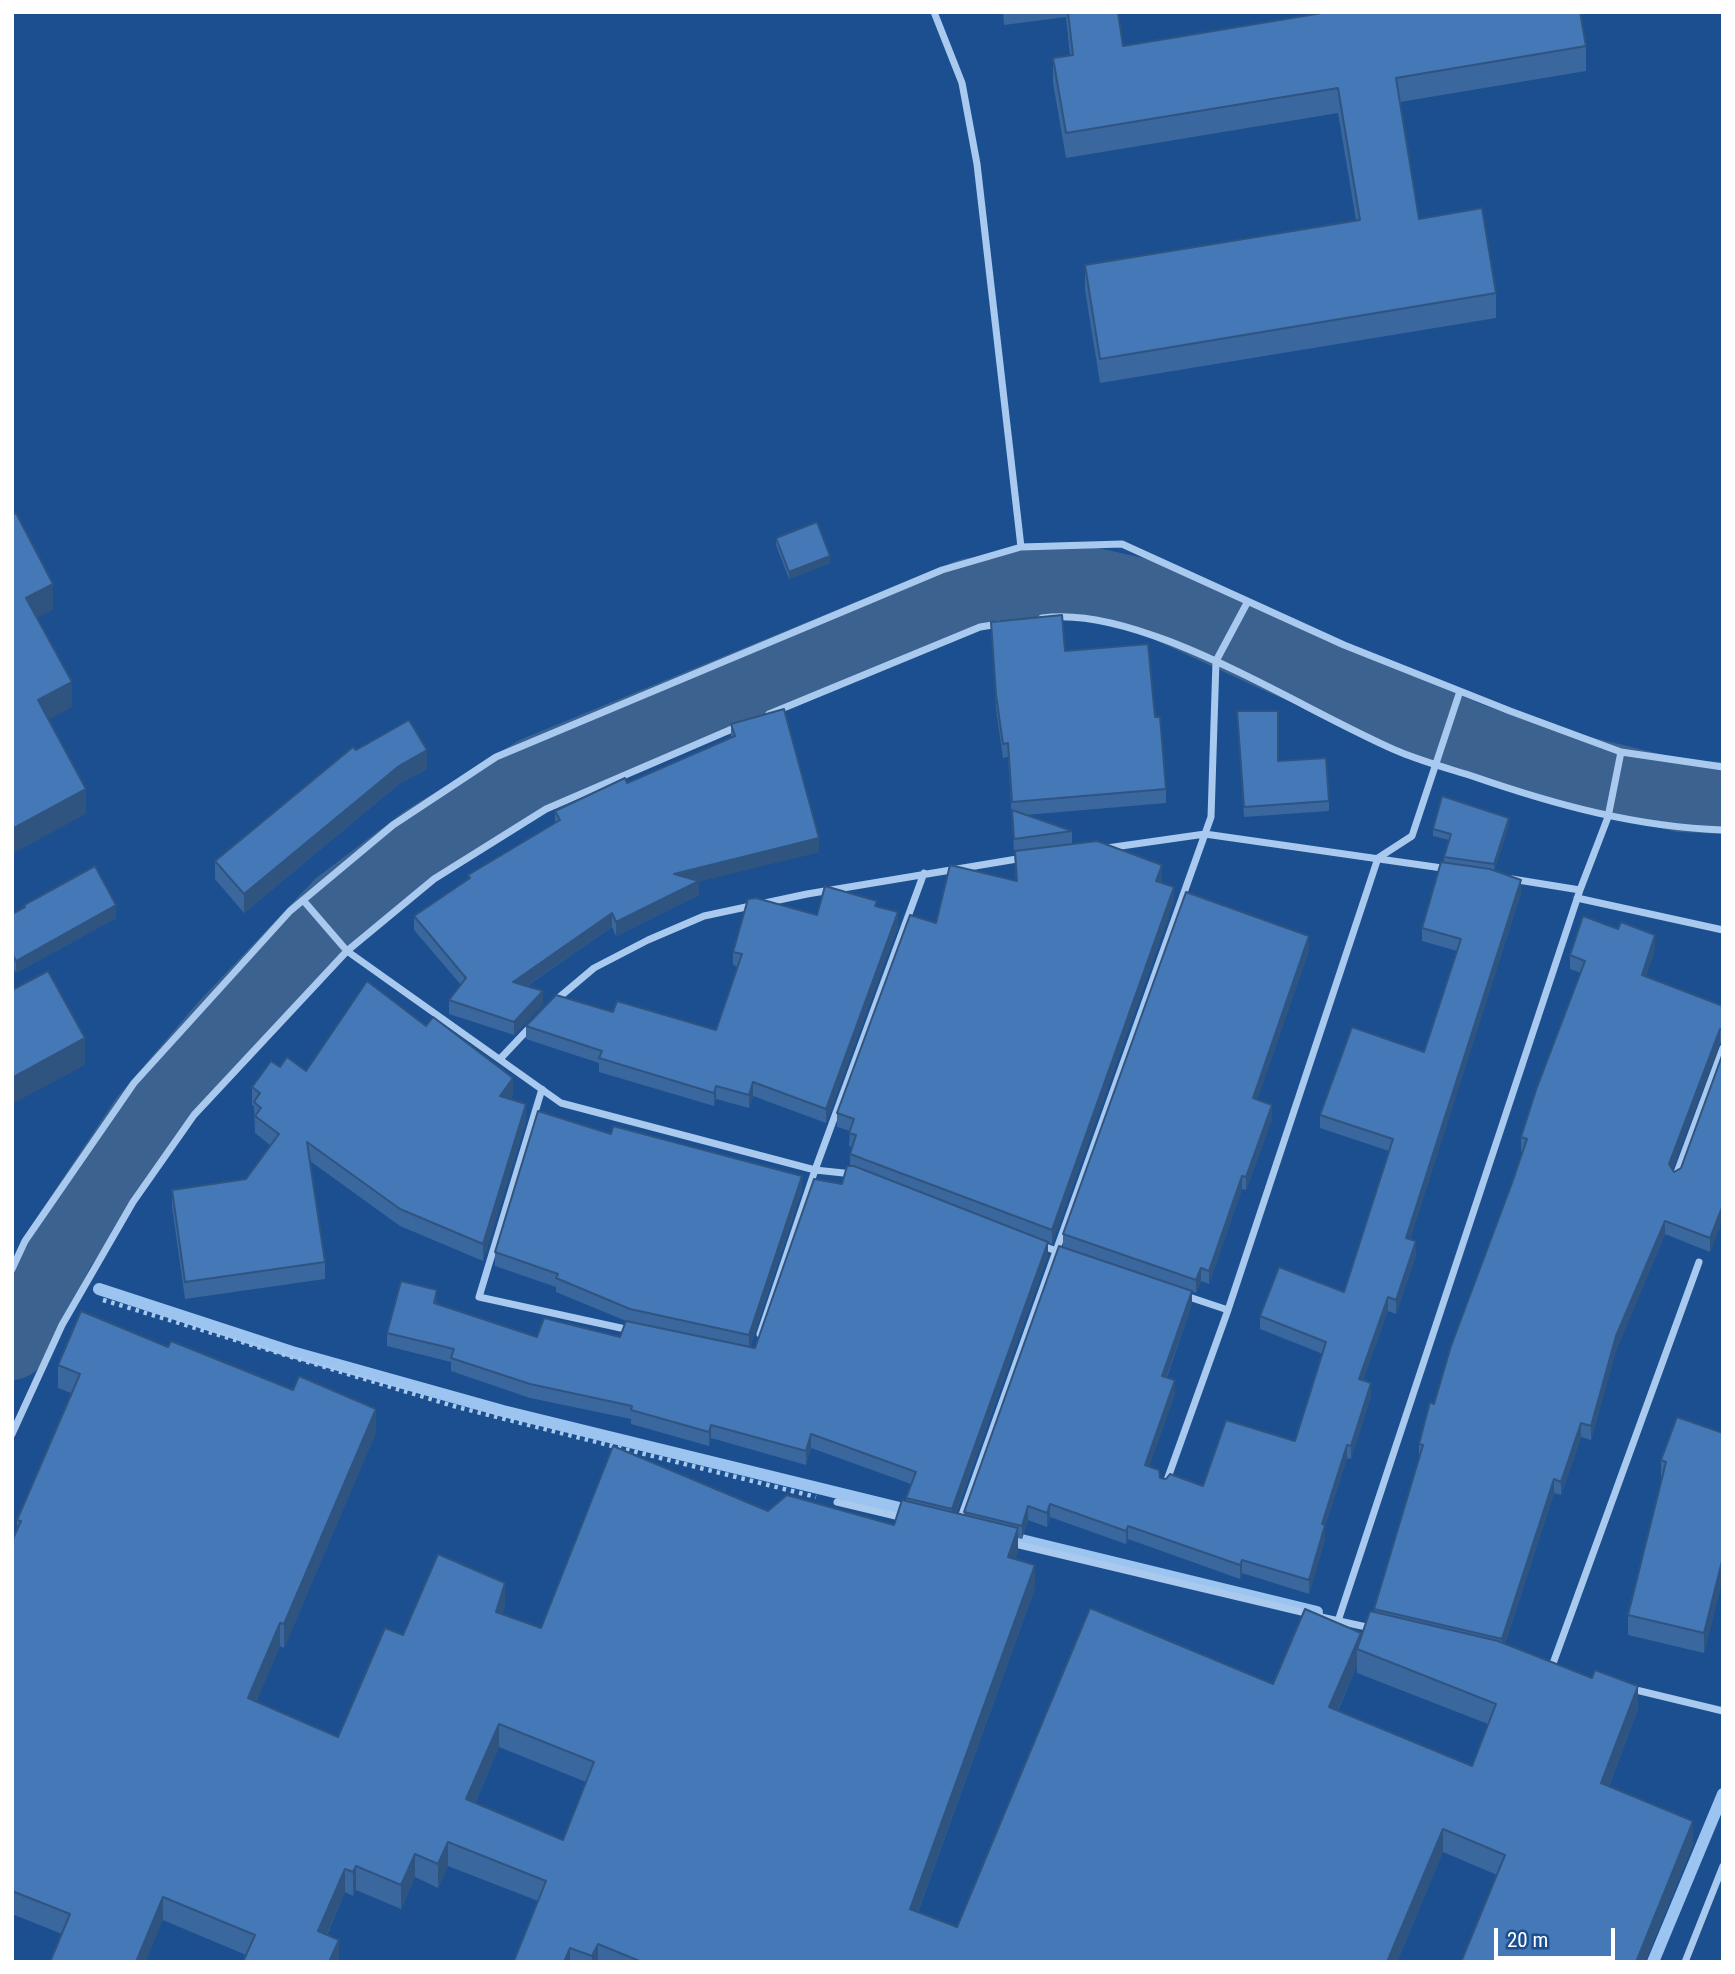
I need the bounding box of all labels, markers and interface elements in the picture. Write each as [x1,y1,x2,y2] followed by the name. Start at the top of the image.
[1497,1914,1618,1958] scale bar
[1507,1928,1548,1952] text: 20 m

